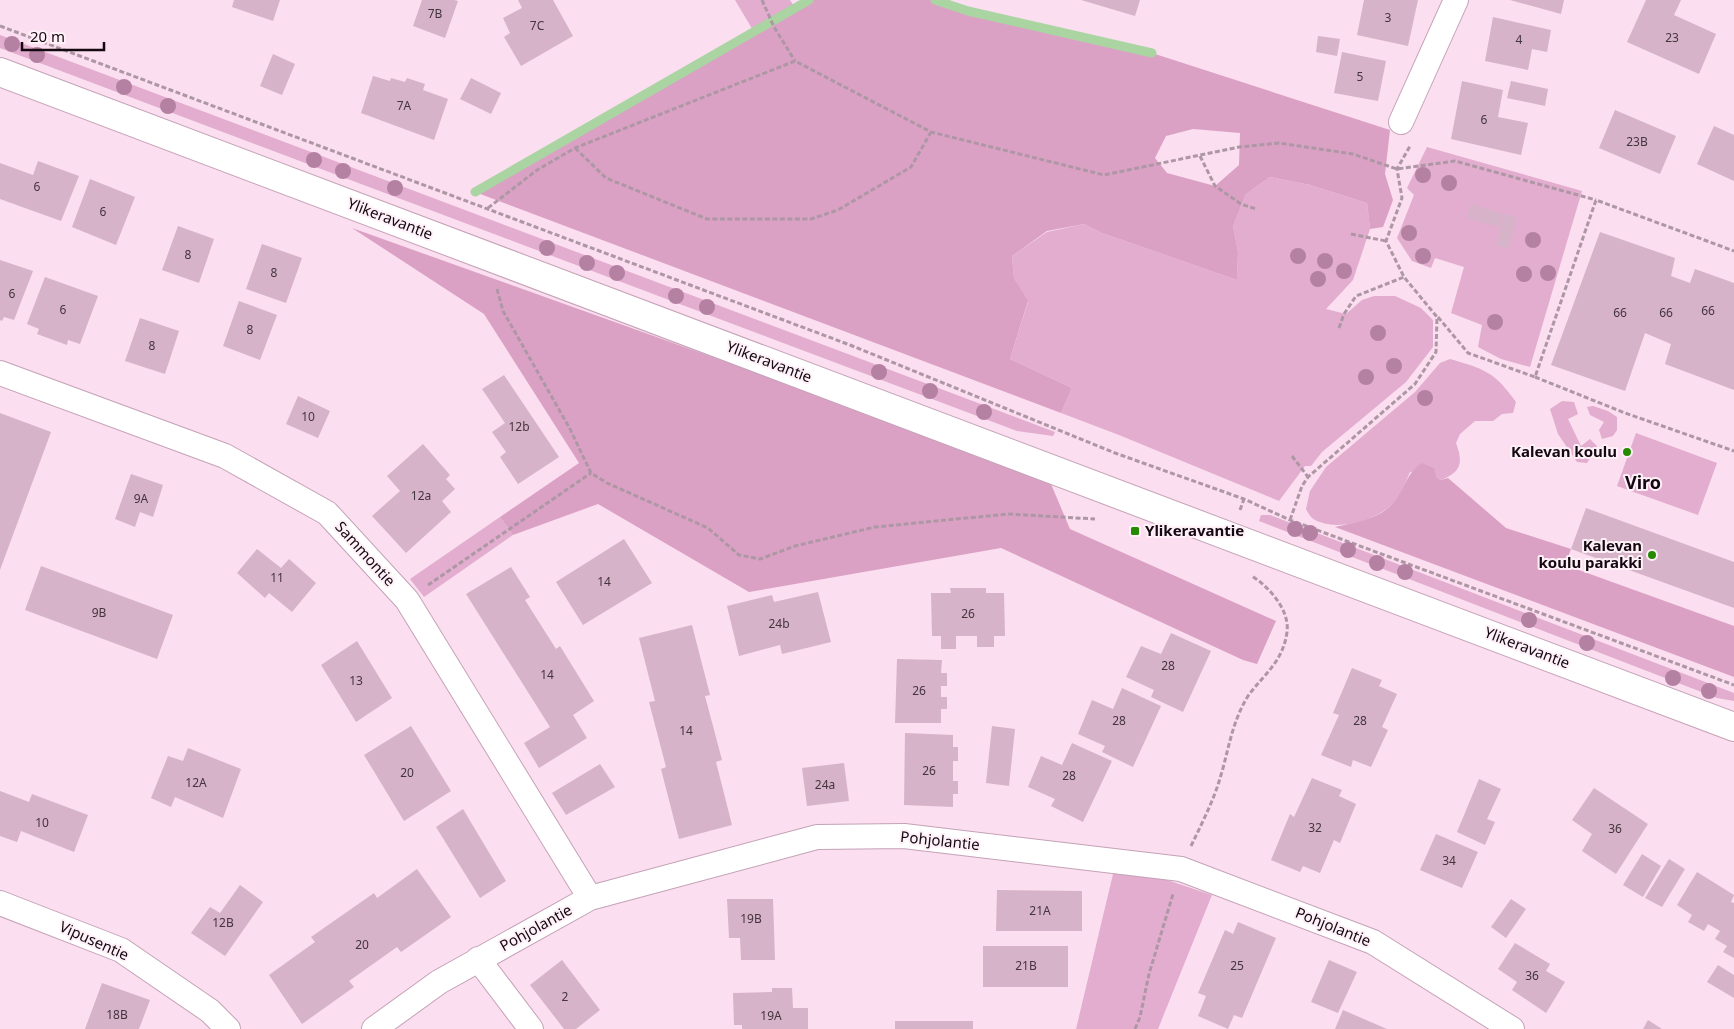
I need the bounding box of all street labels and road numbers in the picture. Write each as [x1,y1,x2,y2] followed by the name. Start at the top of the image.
[345,193,436,244] street label: Ylikeravantie
[724,336,815,387] street label: Ylikeravantie
[331,517,400,590] street label: Sammontie
[1482,622,1573,673] street label: Ylikeravantie
[899,826,981,854] street label: Pohjolantie
[496,899,575,955] street label: Pohjolantie
[1293,902,1374,950] street label: Pohjolantie
[57,916,132,964] street label: Vipusentie

